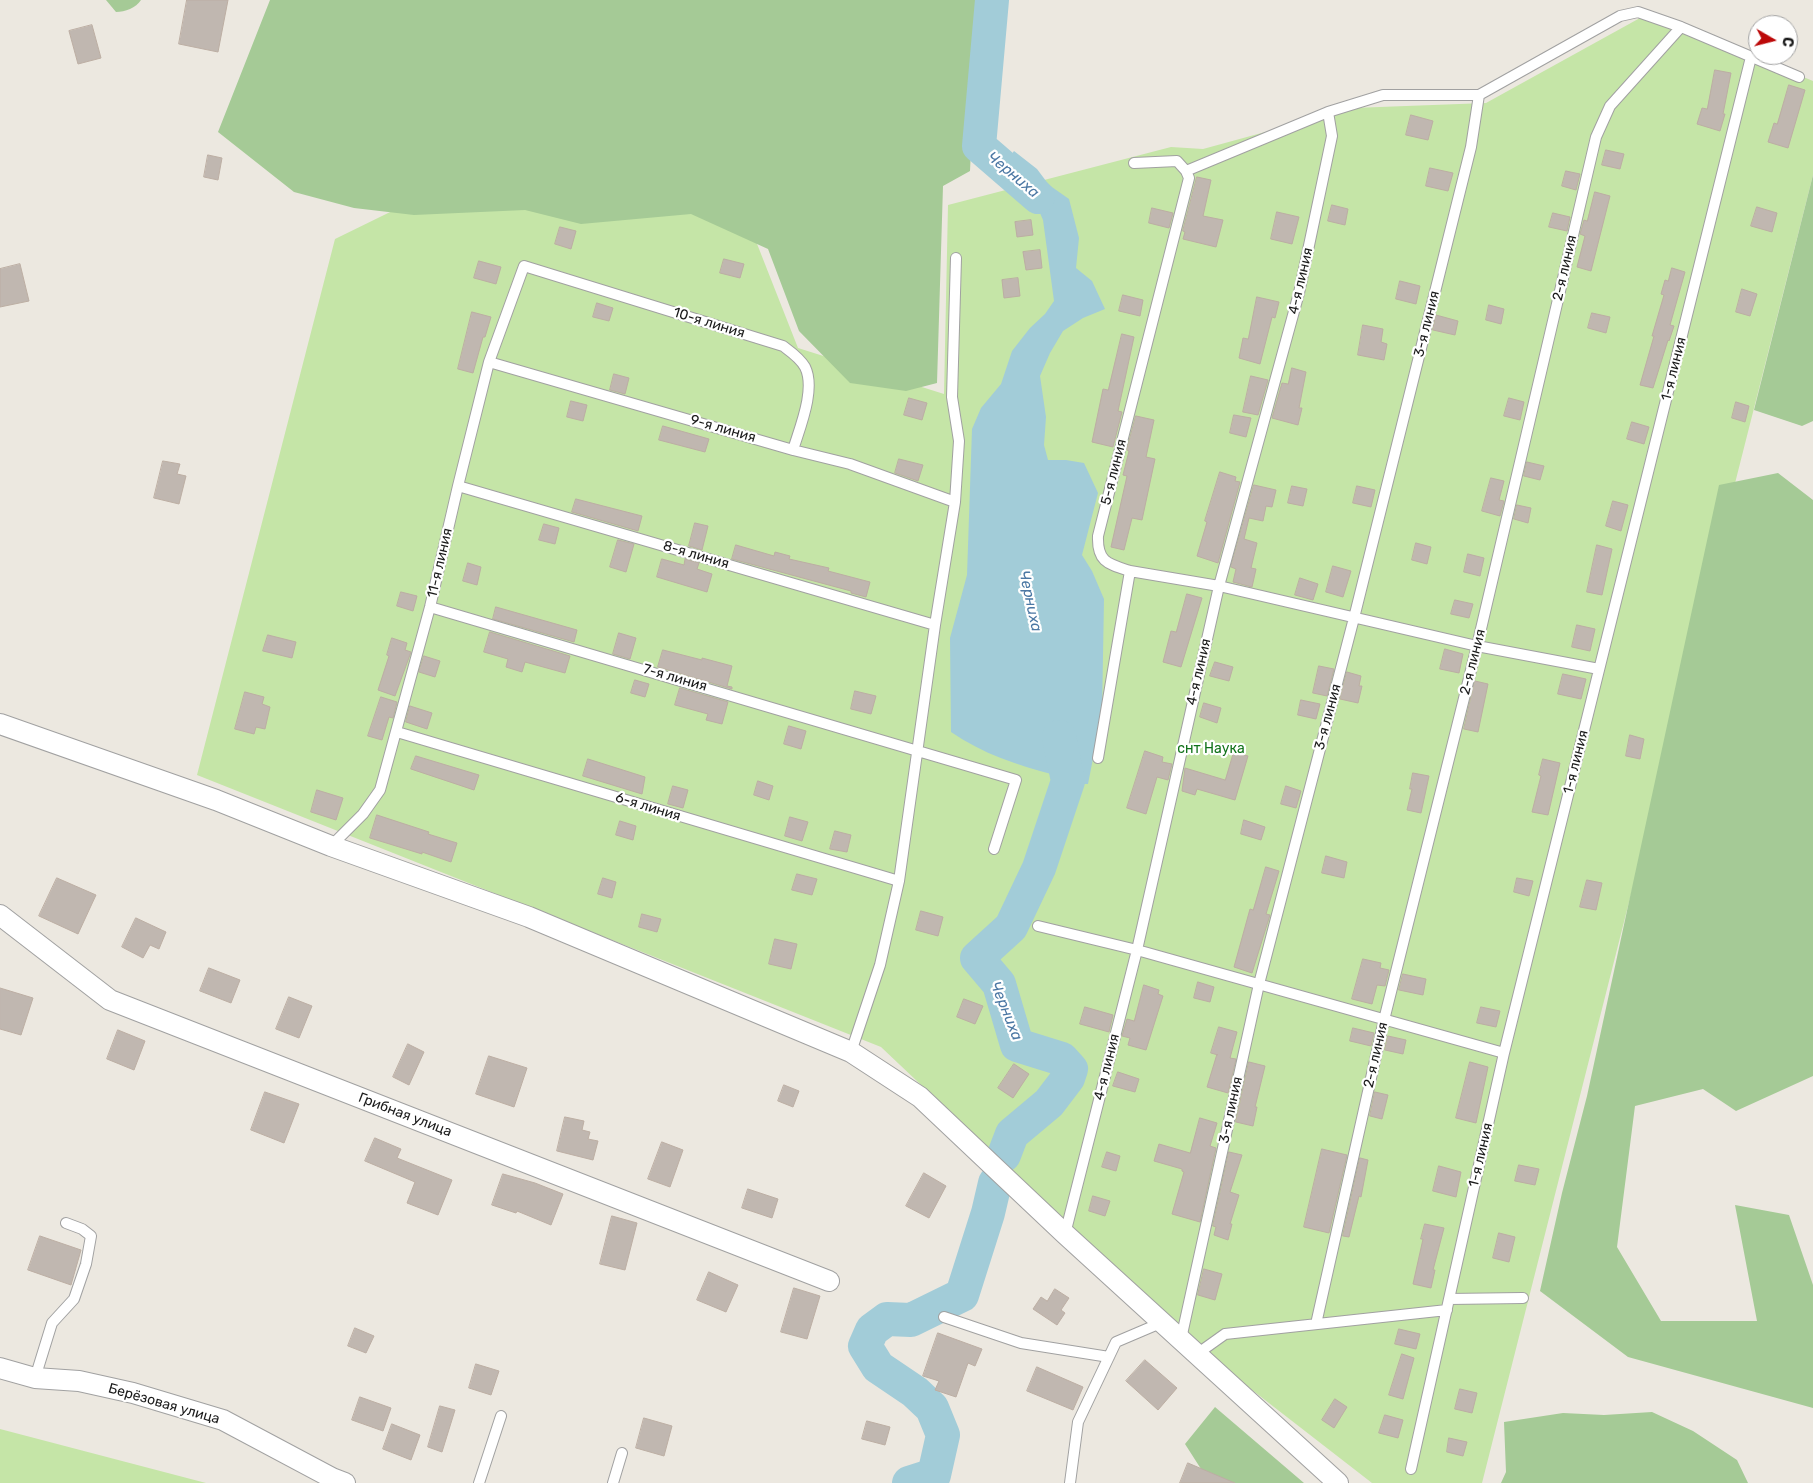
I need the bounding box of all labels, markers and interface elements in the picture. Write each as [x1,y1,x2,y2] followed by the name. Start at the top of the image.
[1748,15,1798,65] north arrow
[1778,36,1796,48] text: С
[983,148,1043,202] water label: Черниха
[1549,233,1581,303] street label: 2-я линия
[1285,246,1317,316] street label: 4-я линия
[1411,289,1443,359] street label: 3-я линия
[671,304,747,342] street label: 10-я линия
[1658,335,1690,403] street label: 1-я линия
[688,412,758,446] street label: 9-я линия
[1098,437,1130,507] street label: 5-я линия
[424,526,456,600] street label: 11-я линия
[661,538,731,572] street label: 8-я линия
[1015,569,1045,633] water label: Черниха
[1457,627,1489,697] street label: 2-я линия
[1183,637,1215,707] street label: 4-я линия
[641,661,709,695] street label: 7-я линия
[1311,682,1345,752] street label: 3-я линия
[1560,728,1592,796] street label: 1-я линия
[1177,741,1245,757] park label: снт Наука
[613,789,683,825] street label: 6-я линия
[986,979,1026,1043] water label: Черниха
[1360,1020,1392,1090] street label: 2-я линия
[1091,1032,1123,1102] street label: 4-я линия
[1216,1075,1246,1145] street label: 3-я линия
[356,1089,454,1141] street label: Грибная улица
[1465,1121,1497,1189] street label: 1-я линия
[106,1380,222,1428] street label: Берёзовая улица

